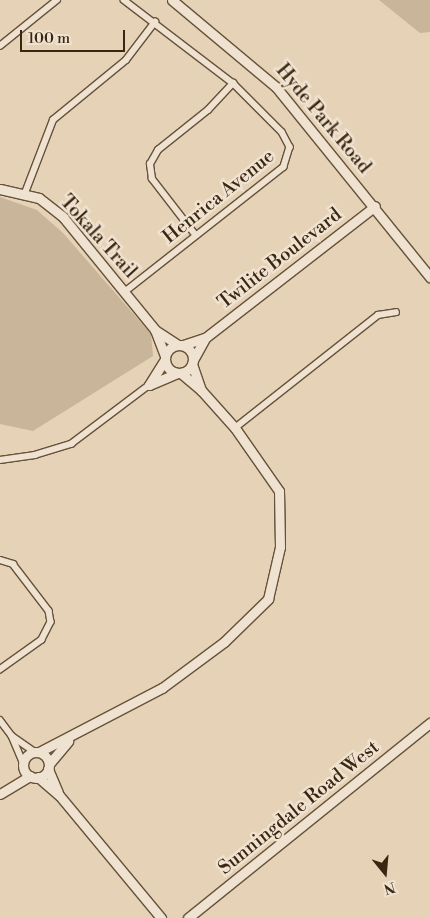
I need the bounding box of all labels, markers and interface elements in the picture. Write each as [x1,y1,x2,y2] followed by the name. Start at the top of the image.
[22,20,128,52] scale bar
[28,29,70,48] text: 100 m
[271,60,375,178] street label: Hyde Park Road
[159,145,279,249] street label: Henrica Avenue
[55,191,141,283] street label: Tokala Trail
[214,204,346,314] street label: Twilite Boulevard
[214,736,384,880] street label: Sunningdale Road West
[360,848,410,898] north arrow
[381,877,397,898] text: N

